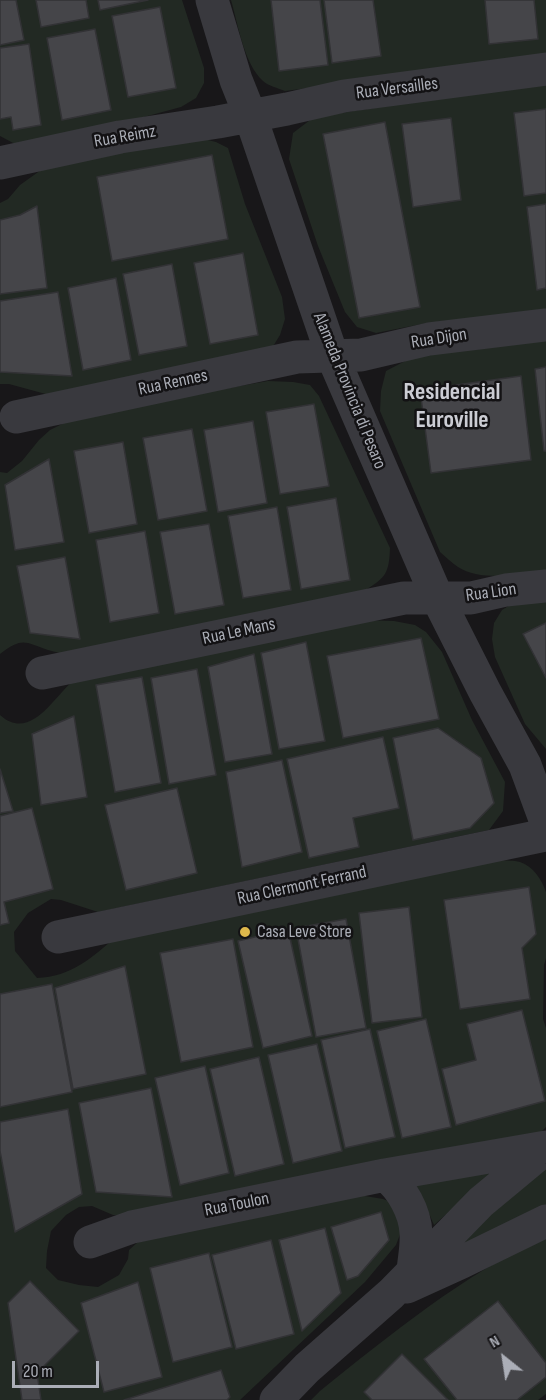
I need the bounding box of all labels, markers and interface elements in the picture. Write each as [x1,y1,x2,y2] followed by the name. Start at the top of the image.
[355,73,439,105] street label: Rua Versailles
[92,121,158,153] street label: Rua Reimz
[308,310,390,472] street label: Alameda Provincia di Pesaro
[410,324,468,354] street label: Rua Dijon
[136,365,210,401] street label: Rua Rennes
[404,379,500,435] district label: Residencial Euroville
[464,579,518,607] street label: Rua Lion
[201,614,277,650] street label: Rua Le Mans
[236,862,368,910] street label: Rua Clermont Ferrand
[257,921,352,943] place label: Casa Leve Store
[238,925,252,939] marker: Casa Leve Store
[203,1188,271,1222] street label: Rua Toulon
[474,1328,534,1388] north arrow
[486,1332,503,1352] text: N
[15,1349,102,1387] scale bar
[23,1361,53,1382] text: 20 m

